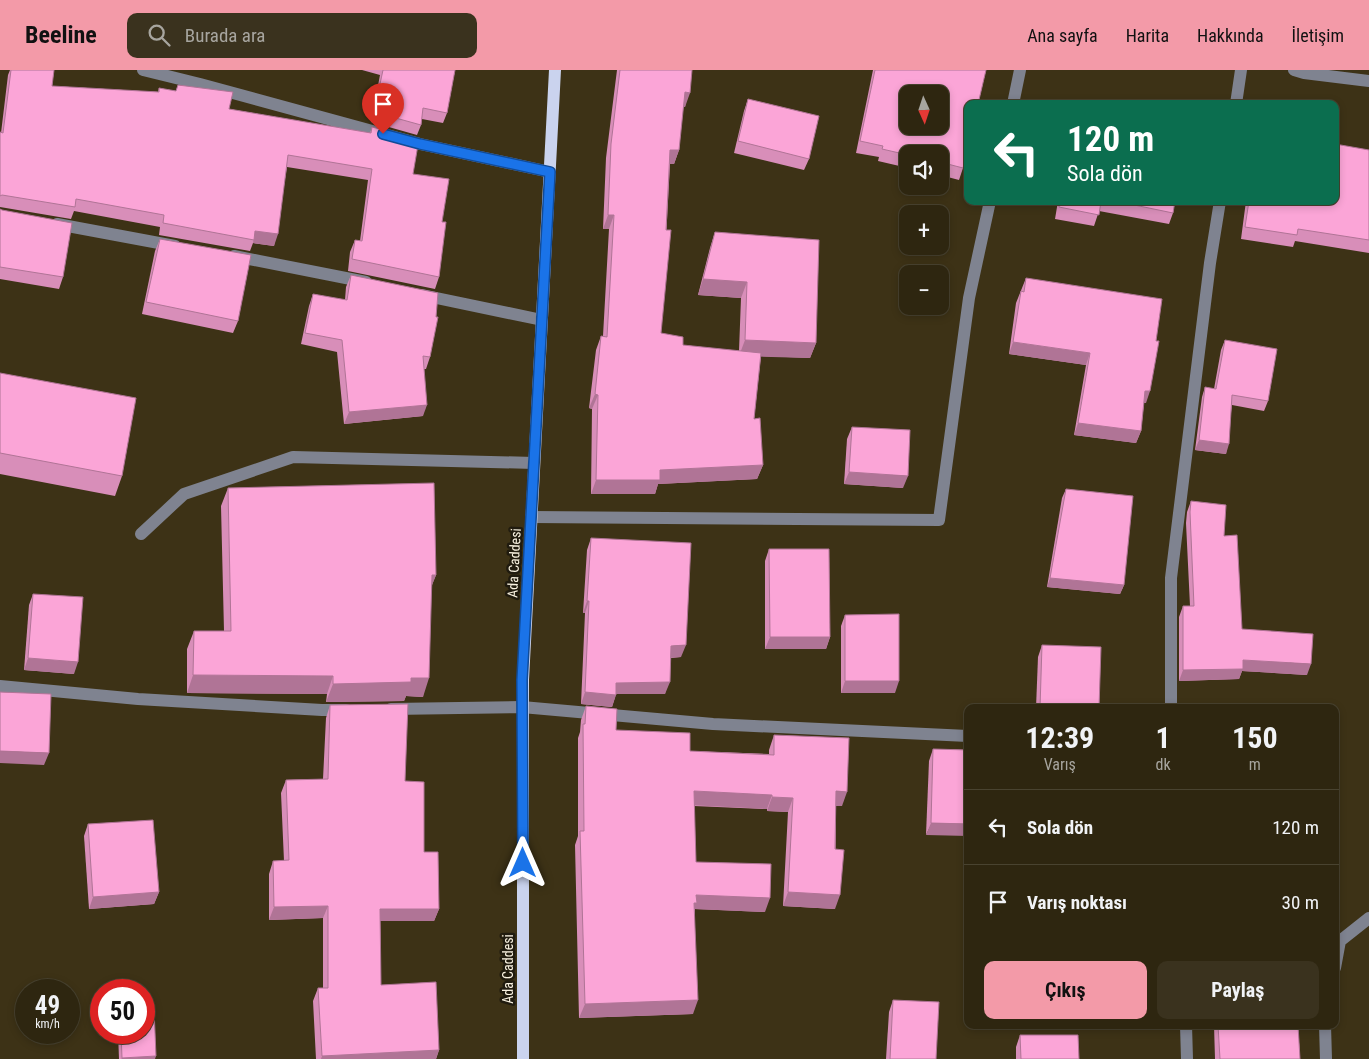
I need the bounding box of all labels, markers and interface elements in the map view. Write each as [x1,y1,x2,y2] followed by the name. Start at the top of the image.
[127,13,477,58] search box
[25,21,97,49] text: Beeline
[145,21,173,49] icon: search
[185,24,265,47] text: Burada ara
[1027,25,1098,46] text: Ana sayfa
[1126,25,1169,46] text: Harita
[1197,25,1264,46] text: Hakkında
[1292,25,1344,46] text: İletişim
[362,83,404,134] pin
[899,85,949,135] north arrow
[899,85,949,315] map controls
[369,90,397,118] icon: arrive
[1067,119,1154,160] text: 120 m
[984,120,1049,185] icon: left
[899,145,949,195] button: sound
[1067,161,1143,186] text: Sola dön
[899,205,949,255] button: +
[899,265,949,315] button: −
[504,528,524,598] street label: Ada Caddesi
[1025,720,1094,755] text: 12:39
[1156,720,1171,755] text: 1
[1232,720,1278,755] text: 150
[1044,755,1076,774] text: Varış
[1156,755,1171,774] text: dk
[1249,755,1261,774] text: m
[984,813,1012,841] icon: left
[1027,816,1093,839] text: Sola dön
[1272,816,1319,839] text: 120 m
[496,836,548,888] position arrow
[984,888,1012,916] icon: arrive
[1027,891,1127,914] text: Varış noktası
[1282,891,1319,914] text: 30 m
[500,934,516,1004] street label: Ada Caddesi
[984,961,1147,1019] button: Çıkış
[1157,961,1319,1019] button: Paylaş
[90,979,155,1044] speed limit sign: 50
[35,991,60,1020] text: 49
[35,1017,60,1031] text: km/h

